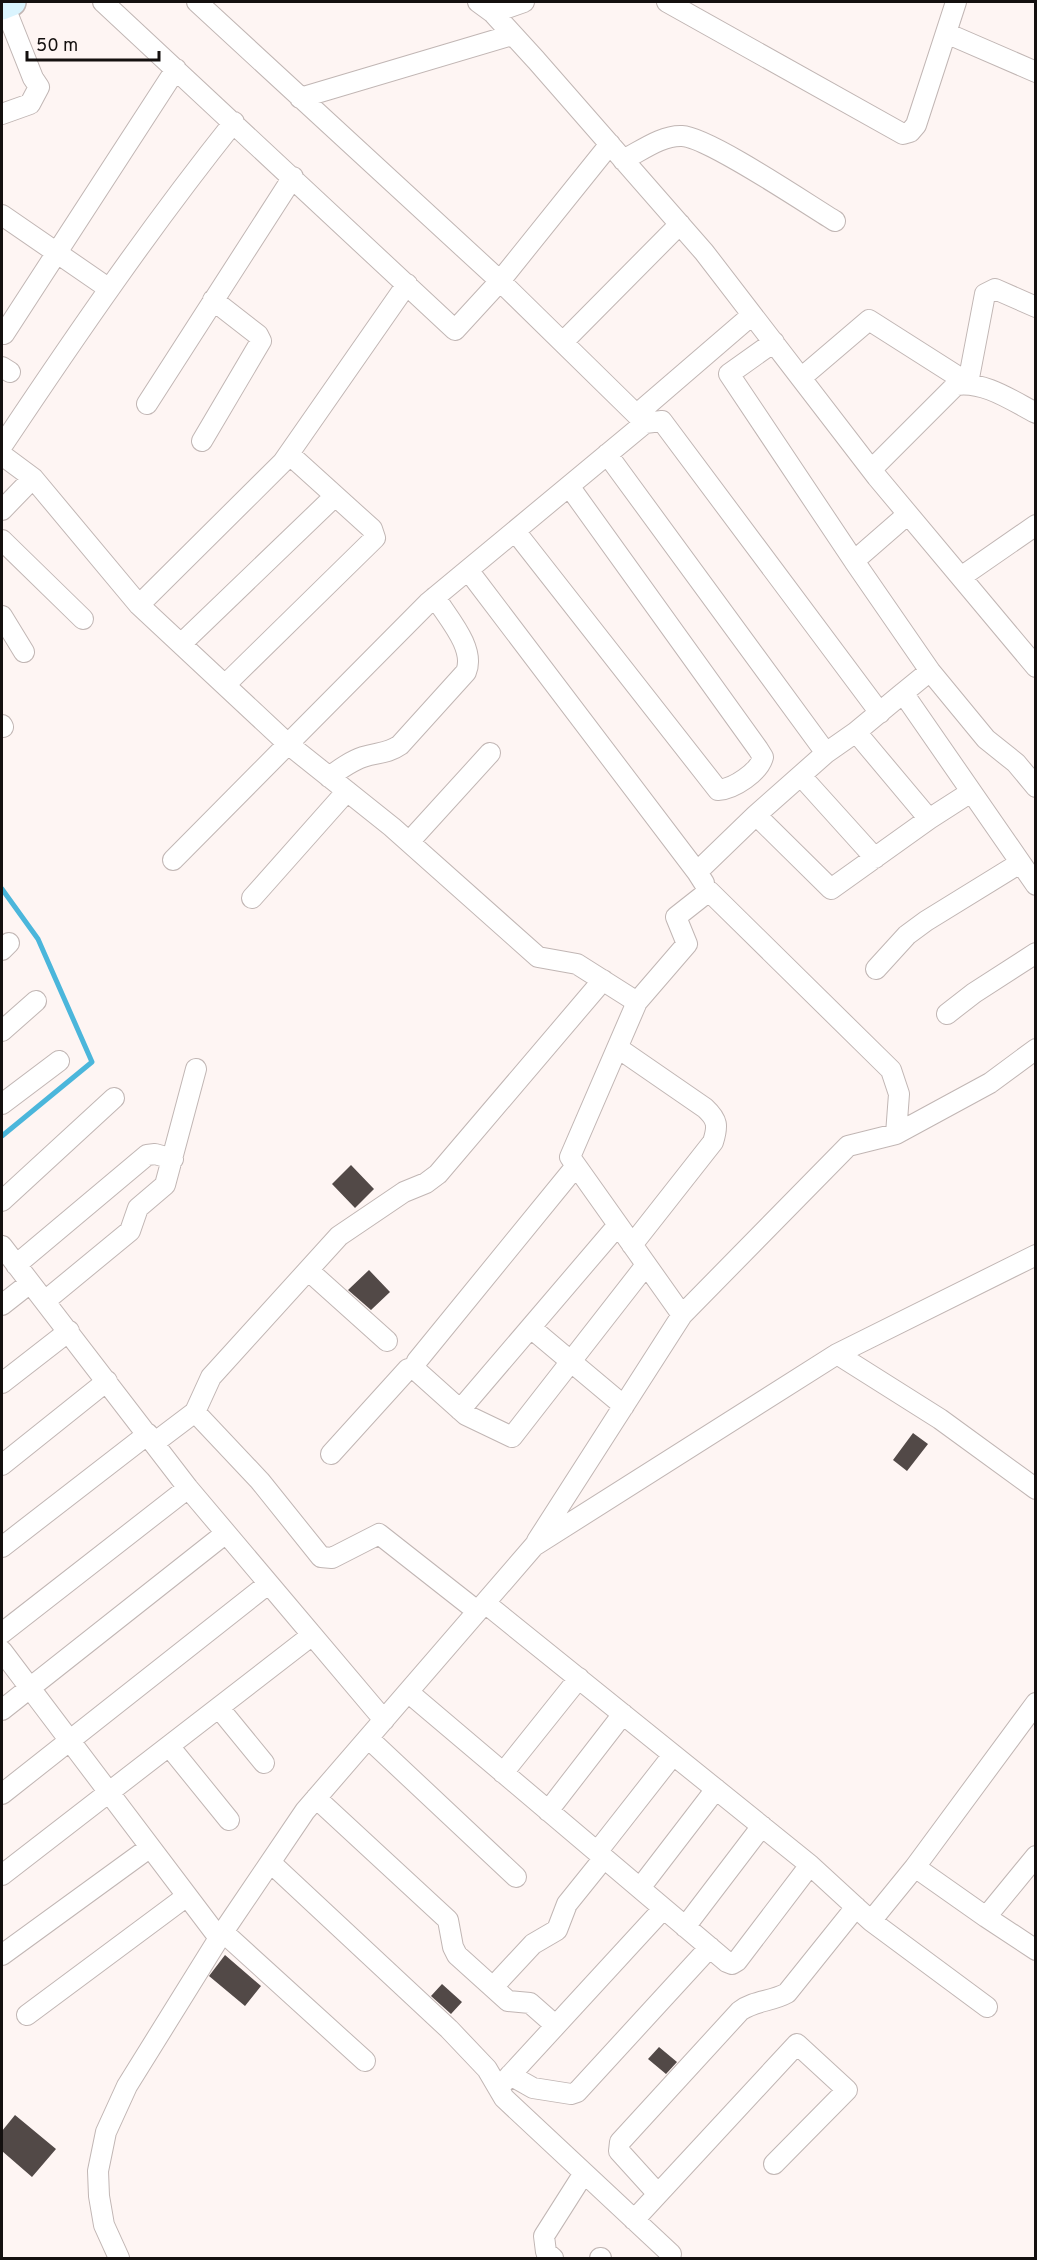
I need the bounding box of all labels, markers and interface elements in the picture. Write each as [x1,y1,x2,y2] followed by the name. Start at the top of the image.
[27,24,159,62] scale bar
[36,35,78,58] text: 50 m

